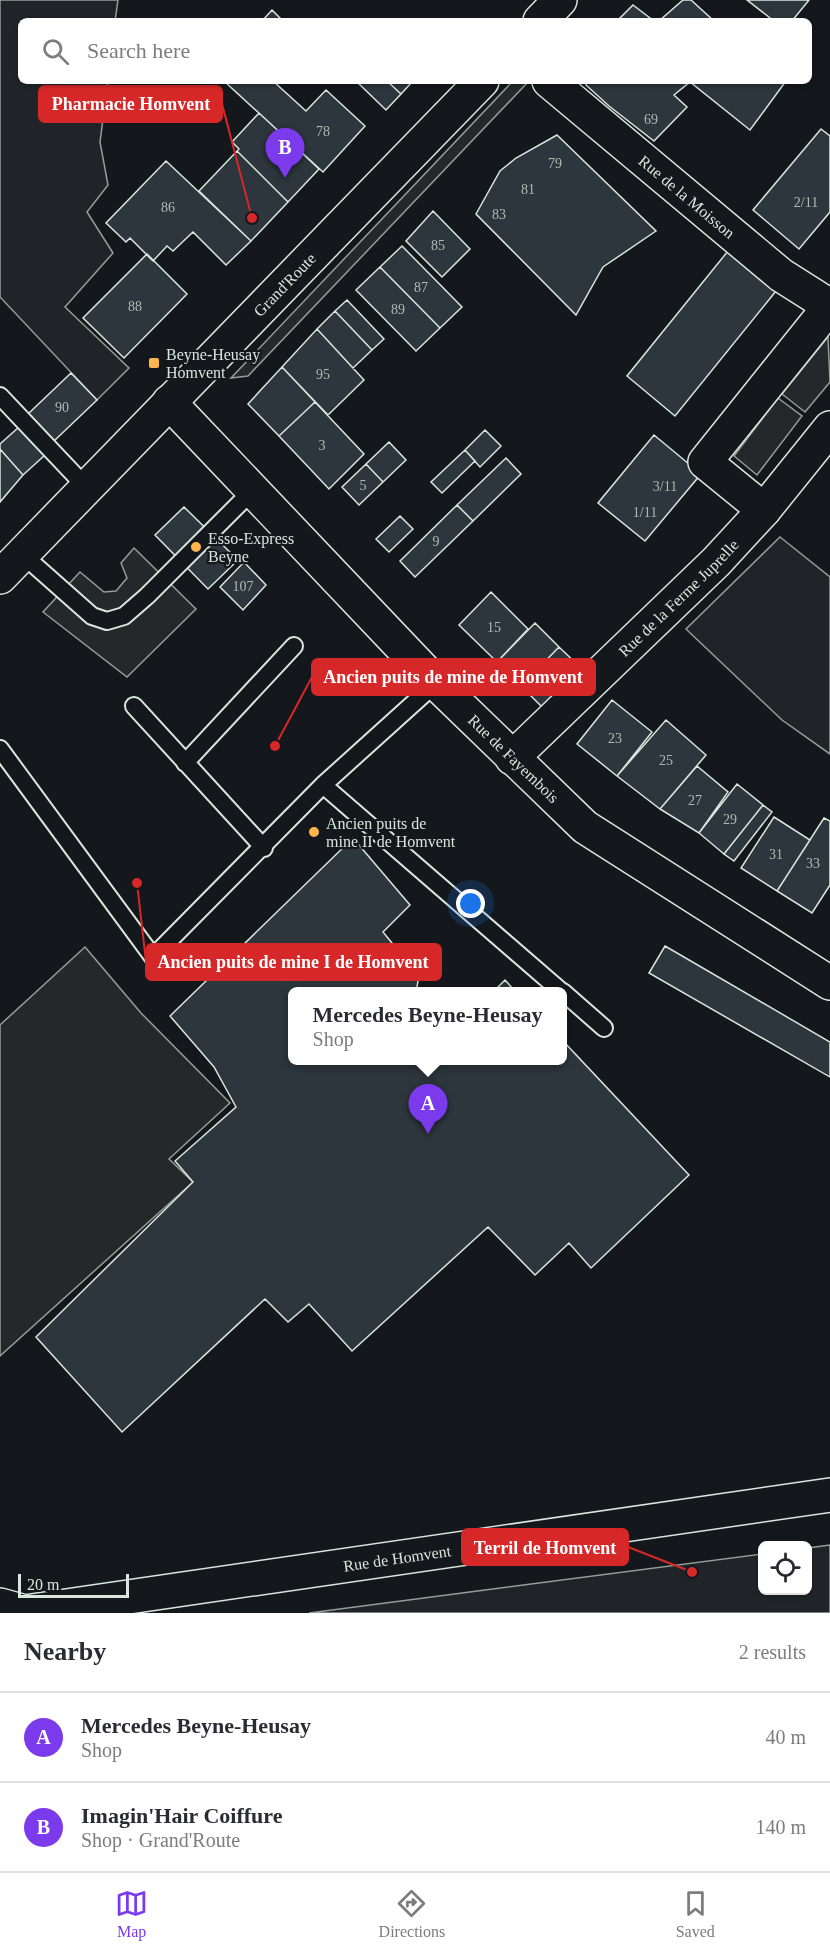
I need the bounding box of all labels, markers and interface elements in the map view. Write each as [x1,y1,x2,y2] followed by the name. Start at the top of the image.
[18,18,812,84] search box
[39,35,72,68] icon: search
[87,38,190,63] text: Search here
[39,86,222,122] callout: Pharmacie Homvent
[52,94,210,114] text: Pharmacie Homvent
[644,112,658,127] house number: 69
[316,124,330,139] house number: 78
[266,128,304,178] pin: B
[636,152,738,241] street label: Rue de la Moisson
[548,156,562,171] house number: 79
[521,182,535,197] house number: 81
[794,195,818,210] house number: 2/11
[161,200,175,215] house number: 86
[492,207,506,222] house number: 83
[431,238,445,253] house number: 85
[250,249,319,319] street label: Grand'Route
[414,280,428,295] house number: 87
[128,299,142,314] house number: 88
[391,302,405,317] house number: 89
[166,346,260,381] place label: Beyne-Heusay Homvent
[147,356,161,370] marker: Beyne-Heusay Homvent
[316,367,330,382] house number: 95
[55,400,69,415] house number: 90
[319,438,326,453] house number: 3
[360,478,367,493] house number: 5
[653,479,677,494] house number: 3/11
[633,505,657,520] house number: 1/11
[208,530,294,566] place label: Esso-Express Beyne
[433,534,440,549] house number: 9
[615,536,741,660] street label: Rue de la Ferme Juprelle
[189,540,203,554] marker: Esso-Express Beyne
[233,579,254,594] house number: 107
[487,620,501,635] house number: 15
[312,659,595,695] callout: Ancien puits de mine de Homvent
[323,667,583,687] text: Ancien puits de mine de Homvent
[465,711,563,806] street label: Rue de Fayembois
[608,731,622,746] house number: 23
[659,753,673,768] house number: 25
[688,793,702,808] house number: 27
[723,812,737,827] house number: 29
[326,815,456,850] place label: Ancien puits de mine II de Homvent
[307,825,321,839] marker: Ancien puits de mine II de Homvent
[769,847,783,862] house number: 31
[806,856,820,871] house number: 33
[456,889,485,918] your location
[146,944,441,980] callout: Ancien puits de mine I de Homvent
[157,952,429,972] text: Ancien puits de mine I de Homvent
[288,987,567,1065] popup
[313,1002,542,1027] text: Mercedes Beyne-Heusay
[313,1028,354,1050] text: Shop
[408,1084,448,1134] pin: A
[462,1529,628,1565] callout: Terril de Homvent
[474,1538,616,1558] text: Terril de Homvent
[758,1541,812,1595] map controls
[758,1541,812,1595] button: locate
[342,1542,453,1574] street label: Rue de Homvent
[18,1571,129,1598] scale bar
[27,1576,59,1593] text: 20 m
[24,1637,106,1666] text: Nearby
[739,1641,806,1663] text: 2 results
[81,1713,311,1738] text: Mercedes Beyne-Heusay
[36,1726,51,1748] text: A
[765,1726,806,1748] text: 40 m
[81,1739,122,1761] text: Shop
[81,1803,282,1828] text: Imagin'Hair Coiffure
[37,1816,50,1838] text: B
[755,1816,806,1838] text: 140 m
[81,1829,240,1851] text: Shop · Grand'Route
[115,1887,148,1941] tab: Map
[379,1887,445,1941] tab: Directions
[676,1887,715,1941] tab: Saved

